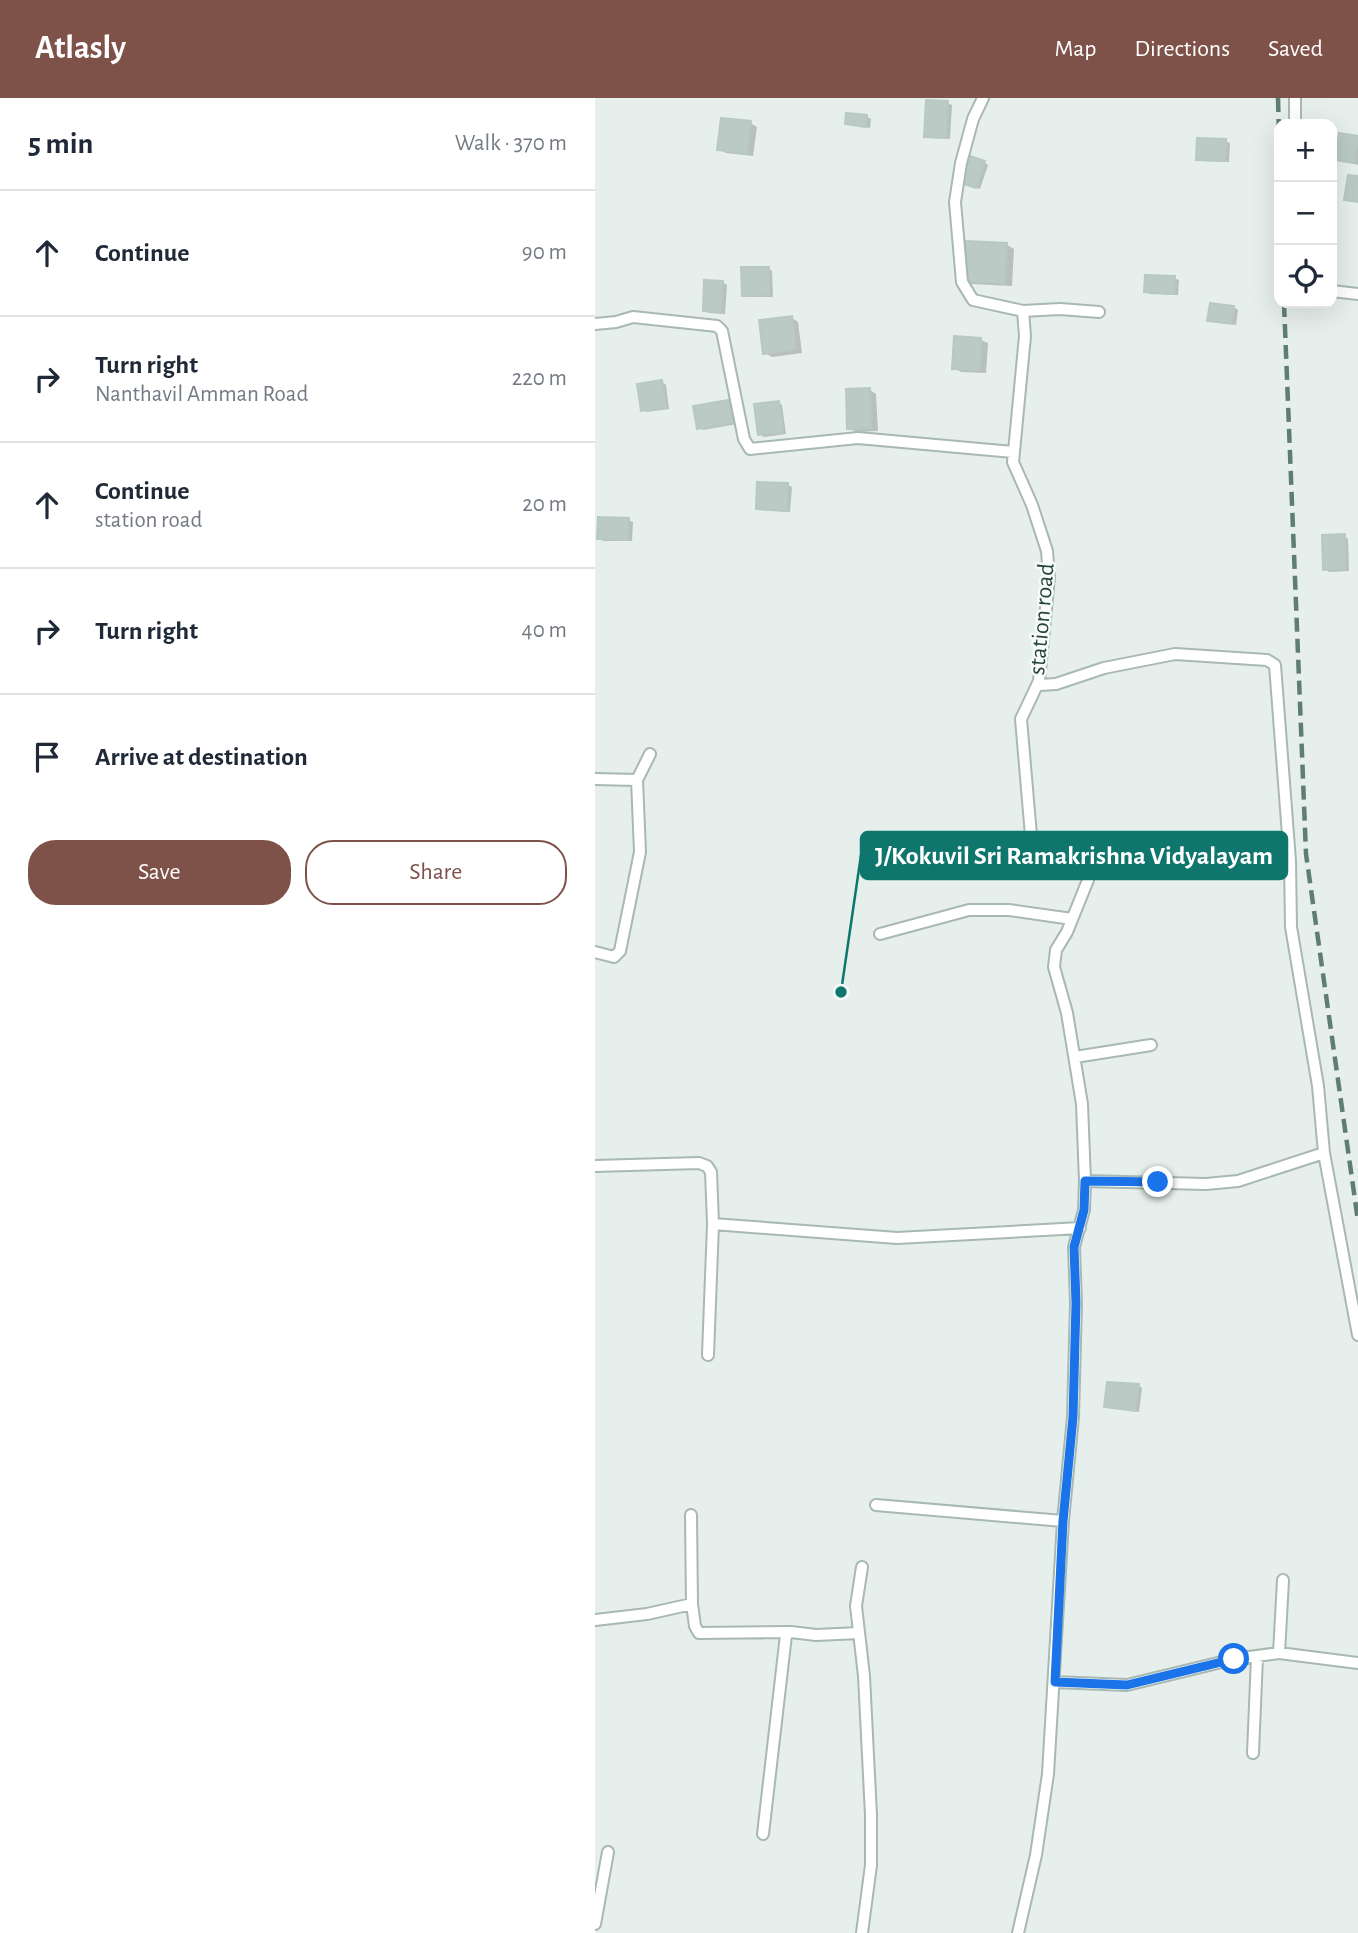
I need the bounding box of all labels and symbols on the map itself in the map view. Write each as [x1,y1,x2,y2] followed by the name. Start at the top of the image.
[1025,562,1059,676] street label: station road
[861,832,1287,879] callout: J/Kokuvil Sri Ramakrishna Vidyalayam
[875,843,1273,869] text: J/Kokuvil Sri Ramakrishna Vidyalayam
[1142,1166,1173,1197] route end
[1218,1643,1249,1674] route start

